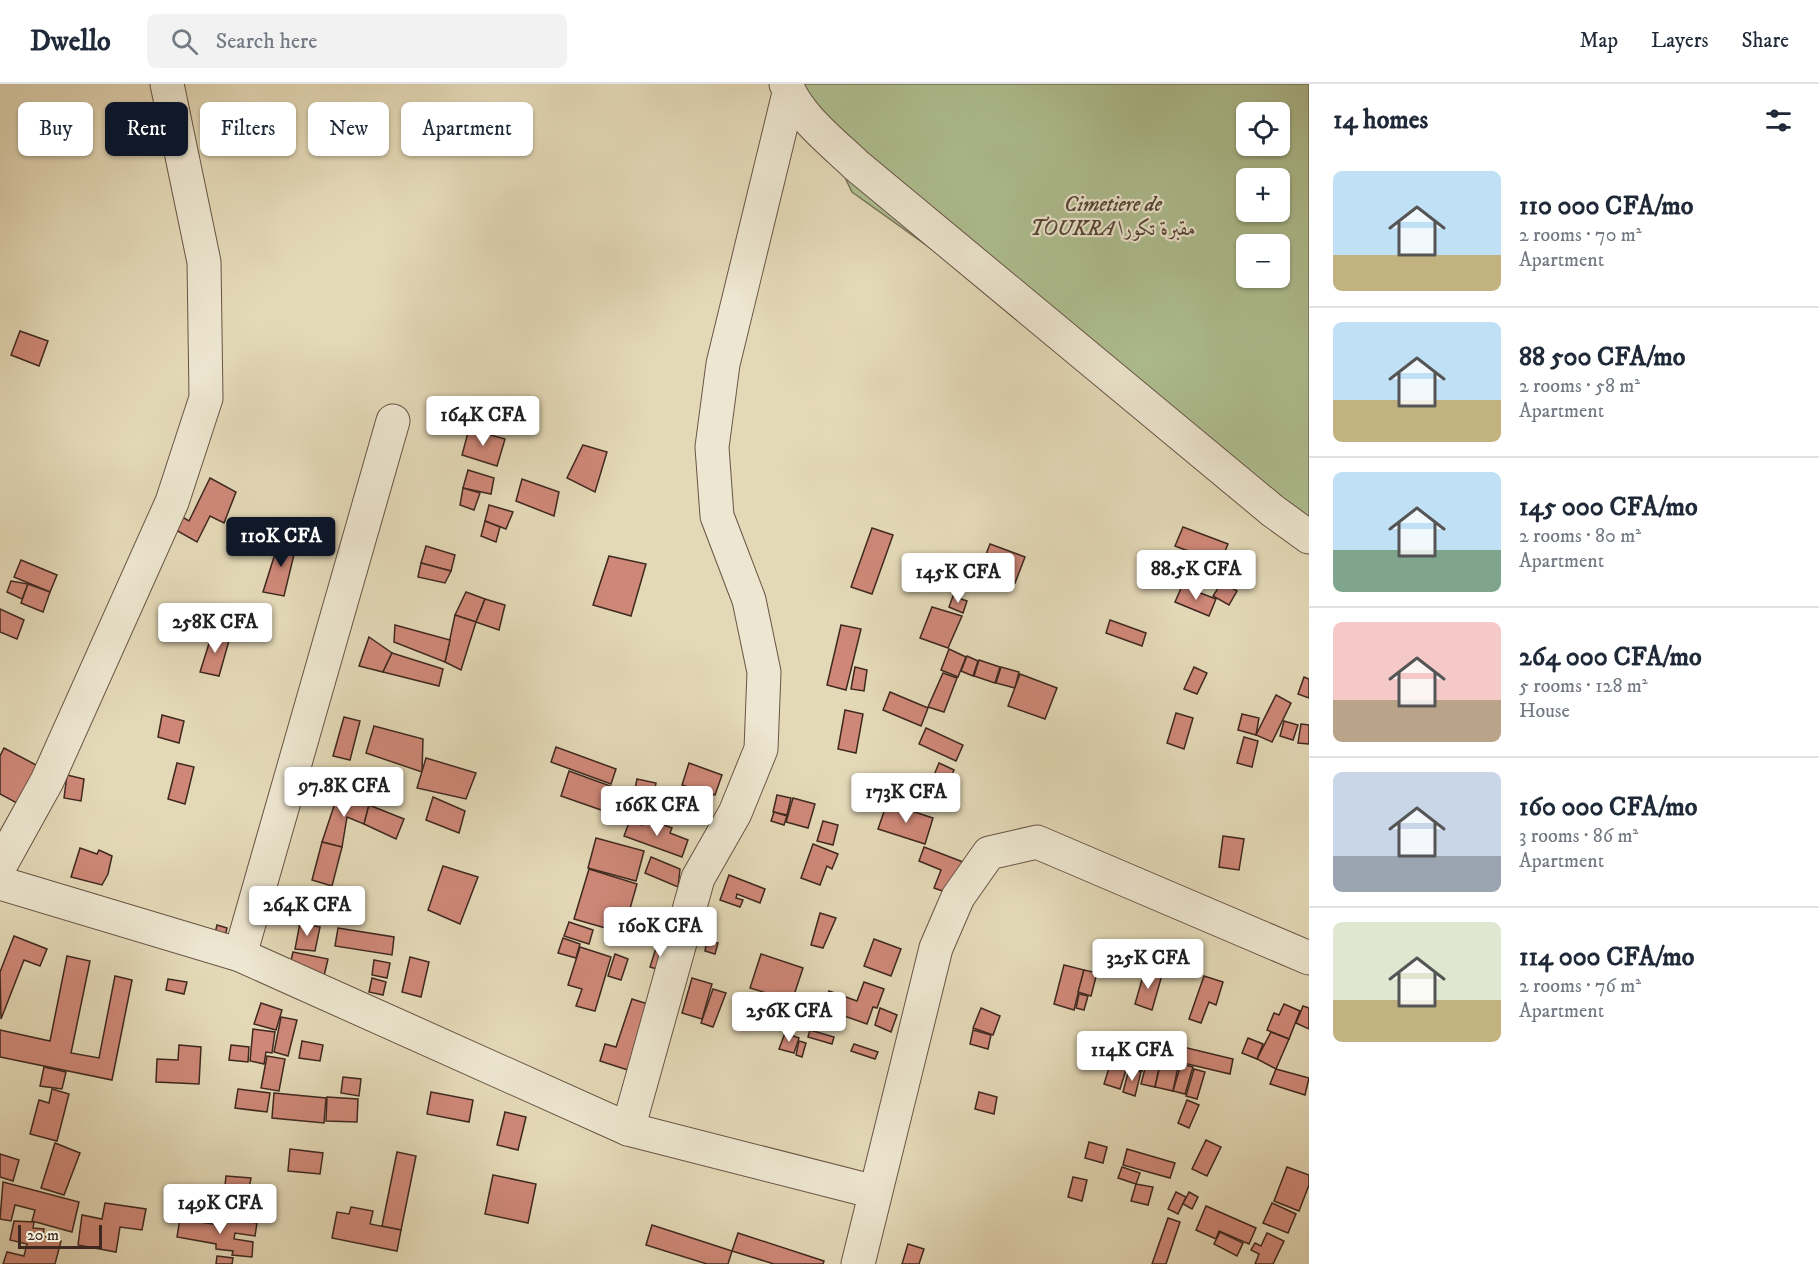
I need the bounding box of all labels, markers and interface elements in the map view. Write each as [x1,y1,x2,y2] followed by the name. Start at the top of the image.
[147,14,567,68] search box
[30,24,111,59] text: Dwello
[168,25,201,58] icon: search
[216,28,317,55] text: Search here
[1579,28,1618,54] text: Map
[1651,28,1709,54] text: Layers
[1742,28,1789,54] text: Share
[18,102,93,156] chip: Buy
[105,102,188,156] chip: Rent
[200,102,296,156] chip: Filters
[308,102,389,156] chip: New
[401,102,533,156] chip: Apartment
[1236,102,1290,288] map controls
[1236,102,1290,156] button: locate
[1333,104,1428,137] text: 14 homes
[1762,104,1795,137] icon: filters
[1236,168,1290,222] button: +
[1519,190,1693,223] text: 110 000 CFA/mo
[1030,192,1196,242] park label: Cimetiere de TOUKRA مقبرة تكورا
[1381,195,1453,267] icon: home
[1519,223,1642,248] text: 2 rooms · 70 m²
[1236,234,1290,288] button: −
[1519,248,1604,273] text: Apartment
[1519,341,1685,374] text: 88 500 CFA/mo
[1381,346,1453,418] icon: home
[1519,374,1640,399] text: 2 rooms · 58 m²
[421,396,545,447] pin: 164K CFA
[1519,399,1604,424] text: Apartment
[440,403,526,428] text: 164K CFA
[1519,491,1698,524] text: 145 000 CFA/mo
[1381,496,1453,568] icon: home
[219,517,343,568] pin: 110K CFA
[240,524,322,549] text: 110K CFA
[1519,524,1641,549] text: 2 rooms · 80 m²
[1519,549,1604,574] text: Apartment
[1127,550,1265,601] pin: 88.5K CFA
[896,553,1020,604] pin: 145K CFA
[1151,557,1241,582] text: 88.5K CFA
[916,560,1000,585] text: 145K CFA
[153,603,277,654] pin: 258K CFA
[172,610,258,635] text: 258K CFA
[1519,641,1702,674] text: 264 000 CFA/mo
[1381,646,1453,718] icon: home
[1519,674,1648,699] text: 5 rooms · 128 m²
[1519,699,1570,724] text: House
[275,767,413,818] pin: 97.8K CFA
[844,773,968,824] pin: 173K CFA
[298,774,390,799] text: 97.8K CFA
[865,780,947,805] text: 173K CFA
[595,786,719,837] pin: 166K CFA
[1519,791,1697,824] text: 160 000 CFA/mo
[615,793,699,818] text: 166K CFA
[1381,796,1453,868] icon: home
[1519,824,1638,849] text: 3 rooms · 86 m²
[1519,849,1604,874] text: Apartment
[245,886,369,937] pin: 264K CFA
[263,893,351,918] text: 264K CFA
[598,907,722,958] pin: 160K CFA
[618,914,702,939] text: 160K CFA
[1086,939,1210,990] pin: 325K CFA
[1519,941,1694,974] text: 114 000 CFA/mo
[1106,946,1190,971] text: 325K CFA
[1381,946,1453,1018] icon: home
[1519,974,1641,999] text: 2 rooms · 76 m²
[727,992,851,1043] pin: 256K CFA
[746,999,832,1024] text: 256K CFA
[1519,999,1604,1024] text: Apartment
[1070,1031,1194,1082] pin: 114K CFA
[1091,1038,1173,1063] text: 114K CFA
[158,1184,282,1235] pin: 149K CFA
[178,1191,262,1216] text: 149K CFA
[18,1222,102,1250] scale bar
[27,1225,59,1245] text: 20 m

